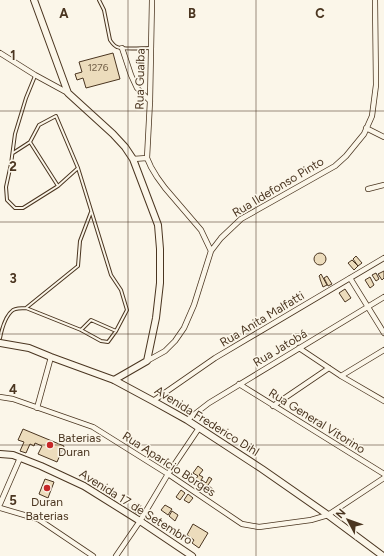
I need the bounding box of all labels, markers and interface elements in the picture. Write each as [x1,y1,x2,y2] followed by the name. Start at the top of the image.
[59,6,69,21] text: A
[188,6,196,21] text: B
[315,6,325,21] text: C
[10,48,16,63] text: 1
[132,48,148,110] street label: Rua Guaíba
[88,61,109,74] house number: 1276
[230,154,326,220] street label: Rua Ildefonso Pinto
[9,159,17,174] text: 2
[9,271,17,286] text: 3
[217,288,307,350] street label: Rua Anita Malfatti
[251,326,309,370] street label: Rua Jatobá
[9,382,17,397] text: 4
[152,383,262,459] street label: Avenida Frederico Dihl
[266,386,368,456] street label: Rua General Vitorino
[120,429,219,500] street label: Rua Aparício Borges
[58,431,101,459] place label: Baterias Duran
[45,440,55,450] marker: Baterias Duran
[77,467,195,548] street label: Avenida 17 de Setembro
[42,483,52,493] marker: Duran Baterias
[9,493,17,508] text: 5
[25,495,69,523] place label: Duran Baterias
[328,500,368,540] north arrow
[333,506,349,521] text: N

